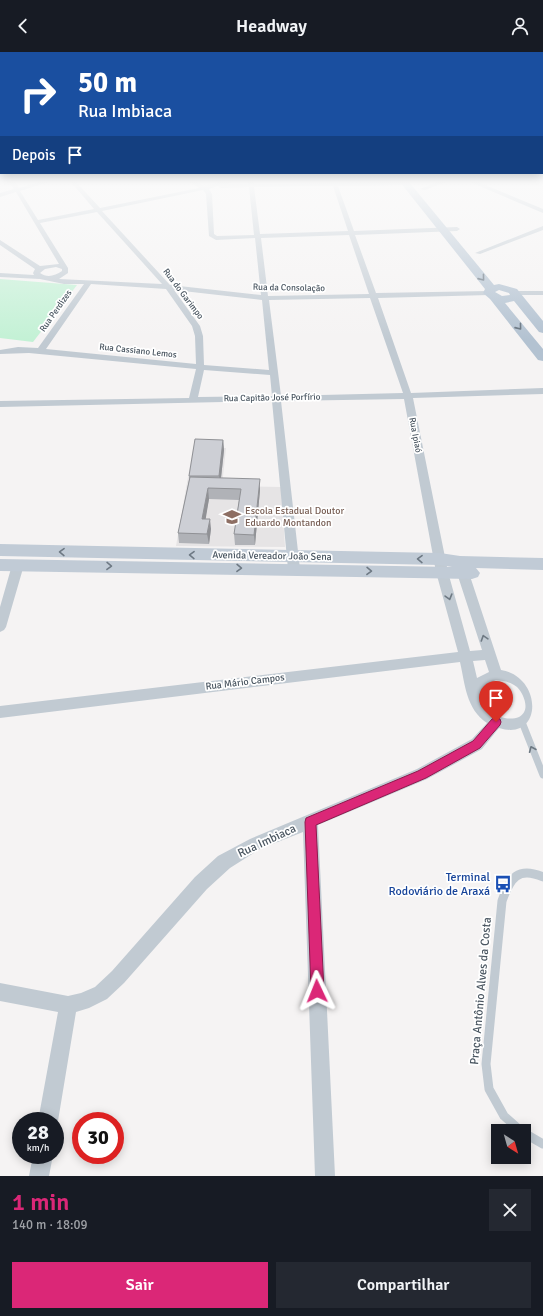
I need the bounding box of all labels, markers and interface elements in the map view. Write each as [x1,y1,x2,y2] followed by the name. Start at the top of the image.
[12,15,34,37] icon: back
[236,15,307,37] text: Headway
[509,15,531,37] icon: person
[78,66,137,100] text: 50 m
[12,68,64,120] icon: right
[78,100,172,122] text: Rua Imbiaca
[64,144,86,166] icon: arrive
[12,146,56,164] text: Depois
[160,266,206,322] street label: Rua do Garimpo
[477,273,484,280] one-way arrow
[253,282,326,294] street label: Rua da Consolação
[38,288,75,334] street label: Rua Perdizes
[514,323,521,330] one-way arrow
[99,341,177,361] street label: Rua Cassiano Lemos
[224,392,321,404] street label: Rua Capitão José Porfírio
[406,416,424,454] street label: Rua Ipiaó
[245,505,344,529] place label: Escola Estadual Doutor Eduardo Montandon
[222,507,242,527] school or university icon: Escola Estadual Doutor Eduardo Montandon
[59,547,65,556] one-way arrow
[212,549,332,563] street label: Avenida Vereador João Sena
[189,550,195,559] one-way arrow
[417,555,423,563] one-way arrow
[106,562,112,571] one-way arrow
[236,564,242,572] one-way arrow
[366,567,372,575] one-way arrow
[444,594,453,601] one-way arrow
[480,634,489,641] one-way arrow
[205,671,286,693] street label: Rua Mário Campos
[479,681,513,722] pin
[485,687,507,709] icon: arrive
[529,745,537,753] one-way arrow
[235,821,299,861] street label: Rua Imbiaca
[389,870,490,899] place label: Terminal Rodoviário de Araxá
[493,874,513,894] bus stop icon: Terminal Rodoviário de Araxá
[467,917,495,1065] street label: Praça Antônio Alves da Costa
[296,970,338,1012] position arrow
[72,1112,124,1164] speed limit sign: 30
[27,1120,49,1145] text: 28
[491,1124,531,1164] north arrow
[491,1124,531,1164] map controls
[27,1142,49,1154] text: km/h
[12,1187,69,1217] text: 1 min
[489,1189,531,1231] button: close
[12,1217,88,1233] text: 140 m · 18:09
[12,1262,268,1308] button: Sair
[276,1262,531,1308] button: Compartilhar

